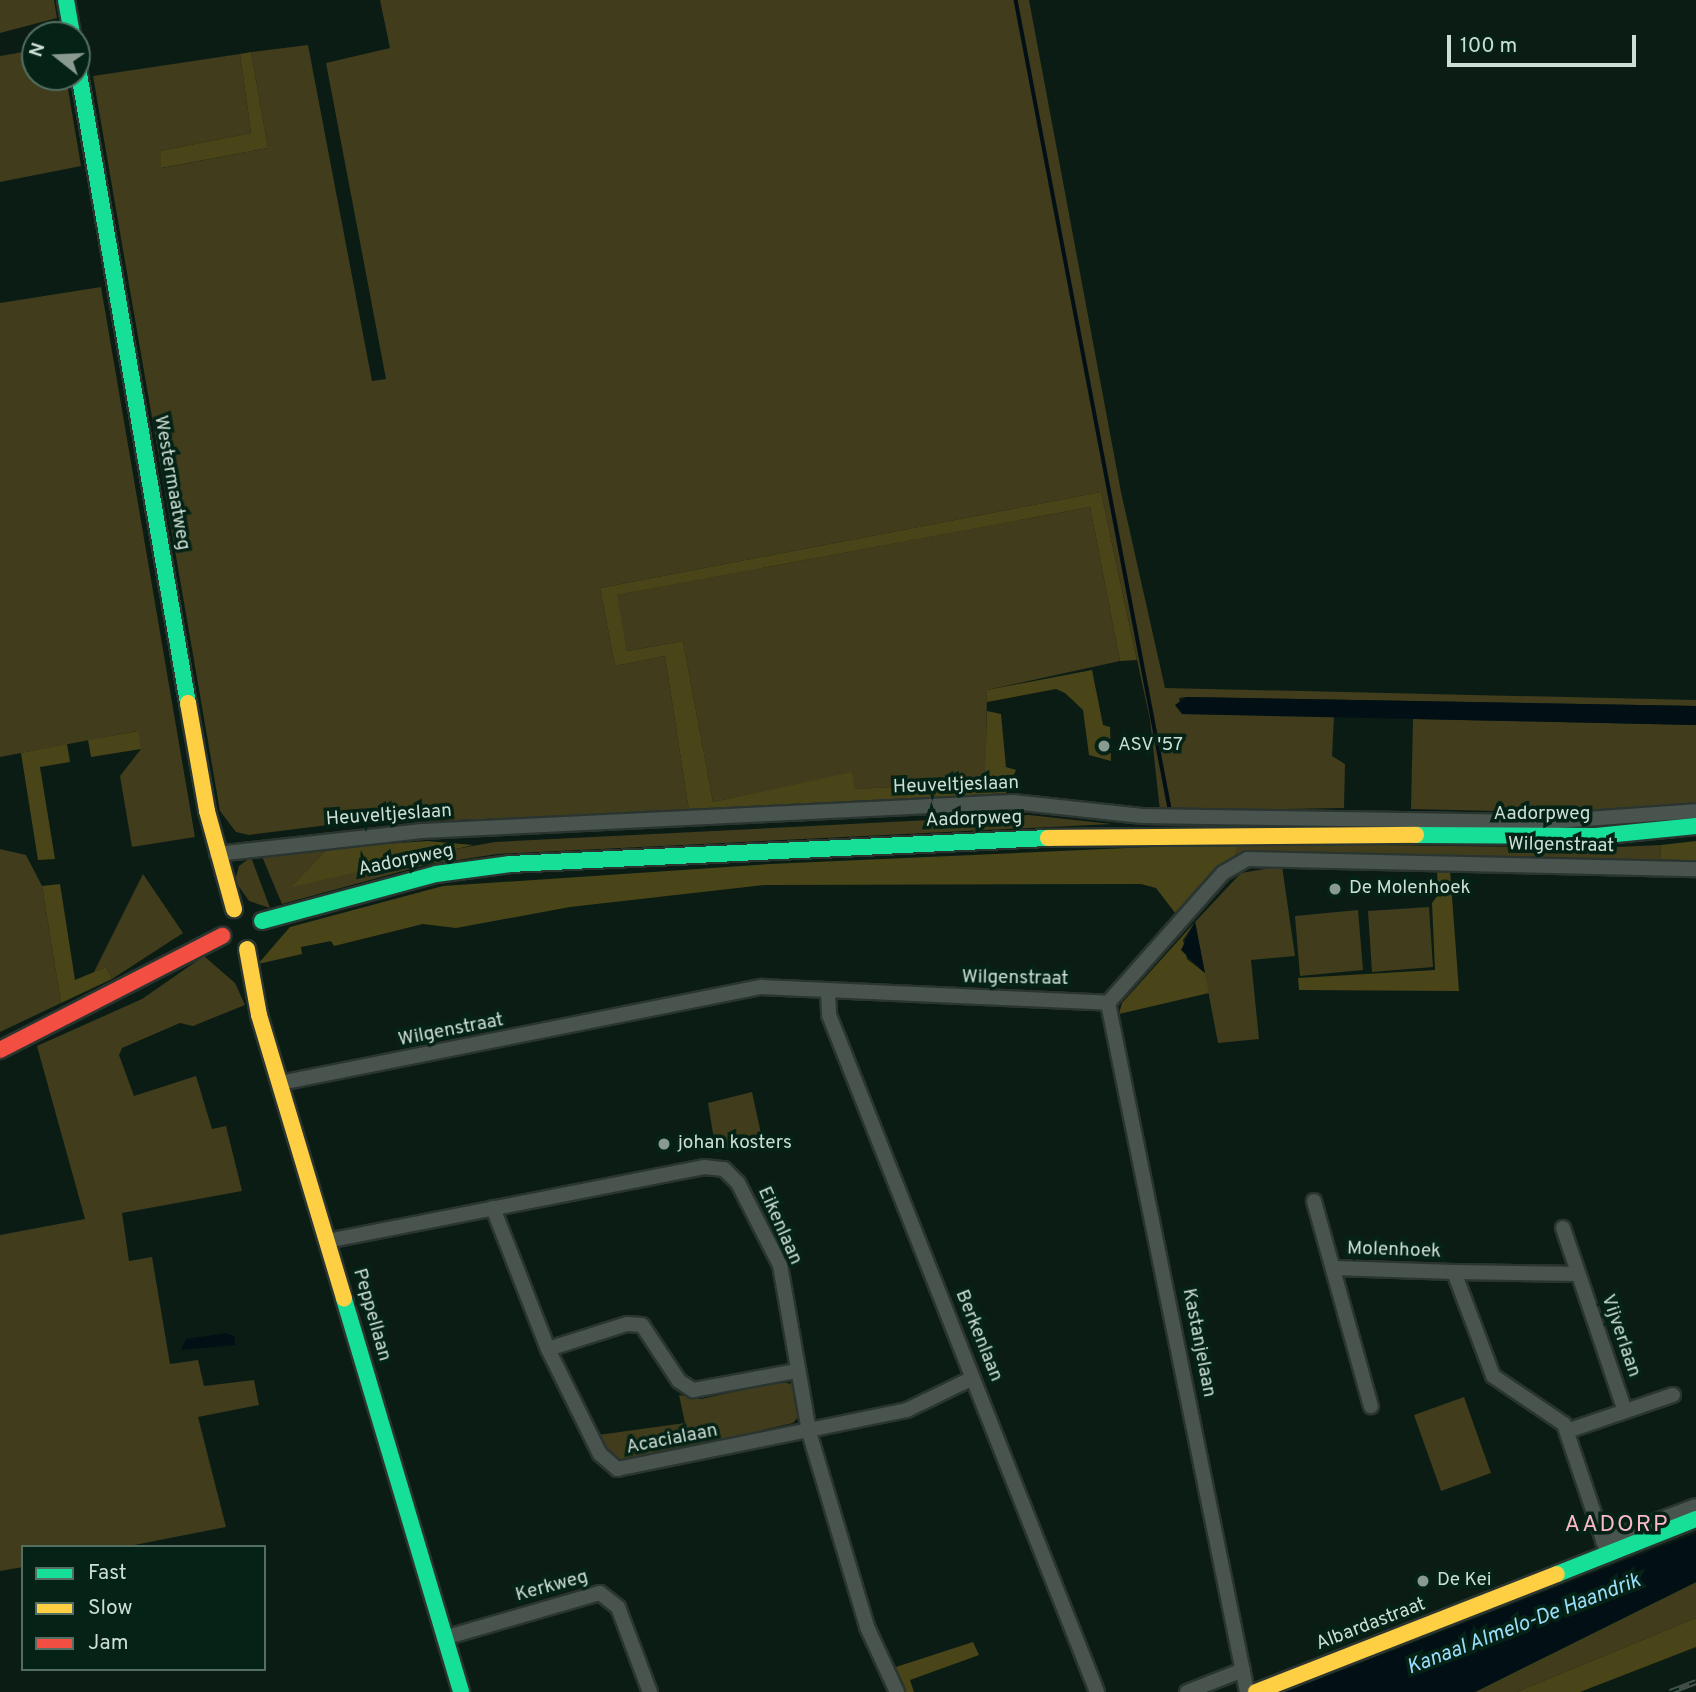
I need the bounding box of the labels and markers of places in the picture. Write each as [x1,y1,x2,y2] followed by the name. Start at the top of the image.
[1118,735,1184,757] place label: ASV '57
[1096,738,1112,754] marker: ASV '57
[1349,878,1471,900] place label: De Molenhoek
[1327,881,1343,897] marker: De Molenhoek
[678,1133,792,1155] place label: johan kosters
[656,1136,672,1152] marker: johan kosters
[1437,1570,1492,1592] place label: De Kei
[1415,1573,1431,1589] marker: De Kei

